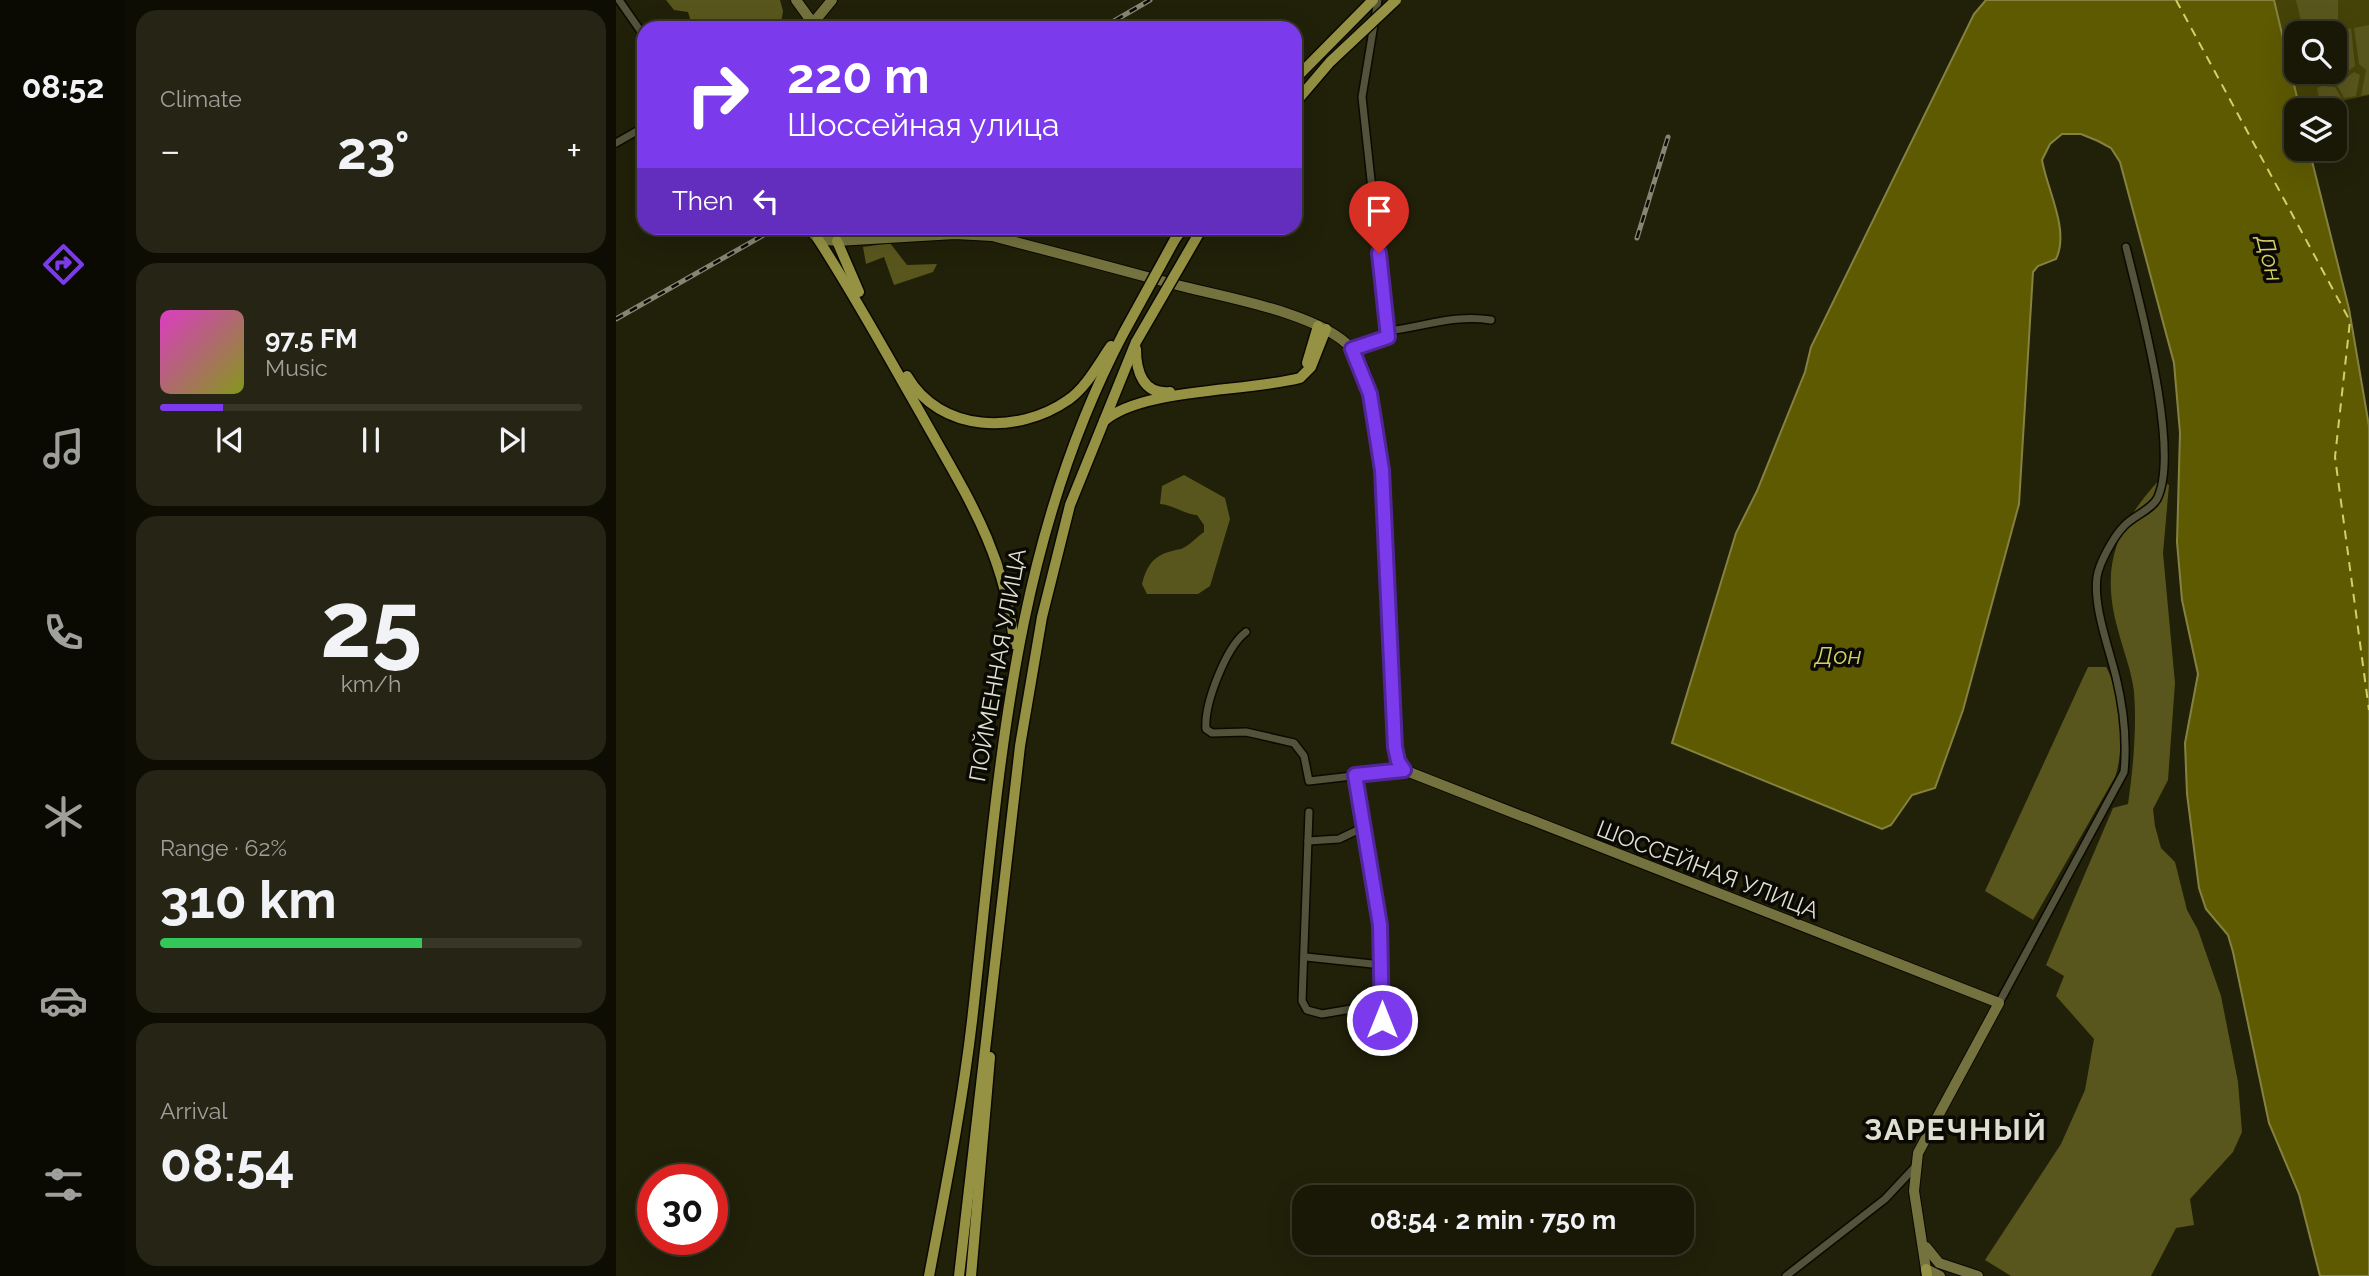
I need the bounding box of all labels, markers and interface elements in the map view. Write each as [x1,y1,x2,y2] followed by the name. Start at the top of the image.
[2284,21,2347,161] map controls
[2284,21,2347,84] button: search
[787,47,930,104] text: 220 m
[672,49,763,140] icon: right
[22,68,104,105] text: 08:52
[160,85,242,112] text: Climate
[2284,98,2347,161] button: layers
[787,106,1060,143] text: Шоссейная улица
[337,120,410,181] text: 23°
[160,128,180,173] text: −
[566,128,582,173] text: +
[1349,181,1409,253] pin
[747,182,785,220] icon: left
[672,186,733,216] text: Then
[1360,192,1398,230] icon: arrive
[2250,231,2290,284] water label: Дон
[39,240,88,289] icon: directions
[265,324,357,354] text: 97.5 FM
[265,354,328,381] text: Music
[211,421,249,459] icon: previous
[352,421,390,459] icon: pause
[493,421,531,459] icon: next
[39,424,88,473] icon: music
[963,546,1031,784] street label: ПОЙМЕННАЯ УЛИЦА
[320,571,422,678] text: 25
[39,608,88,657] icon: phone
[1814,641,1862,670] water label: Дон
[341,670,401,697] text: km/h
[39,792,88,841] icon: climate
[1593,814,1823,924] street label: ШОССЕЙНАЯ УЛИЦА
[160,834,287,861] text: Range · 62%
[160,869,337,930] text: 310 km
[39,976,88,1025] icon: car
[1345,983,1419,1057] position arrow
[160,1097,227,1124] text: Arrival
[1864,1112,2048,1147] district label: ЗАРЕЧНЫЙ
[160,1132,295,1193] text: 08:54
[39,1160,88,1209] icon: filters
[637,1164,728,1255] speed limit sign: 30
[1370,1205,1616,1235] text: 08:54 · 2 min · 750 m

